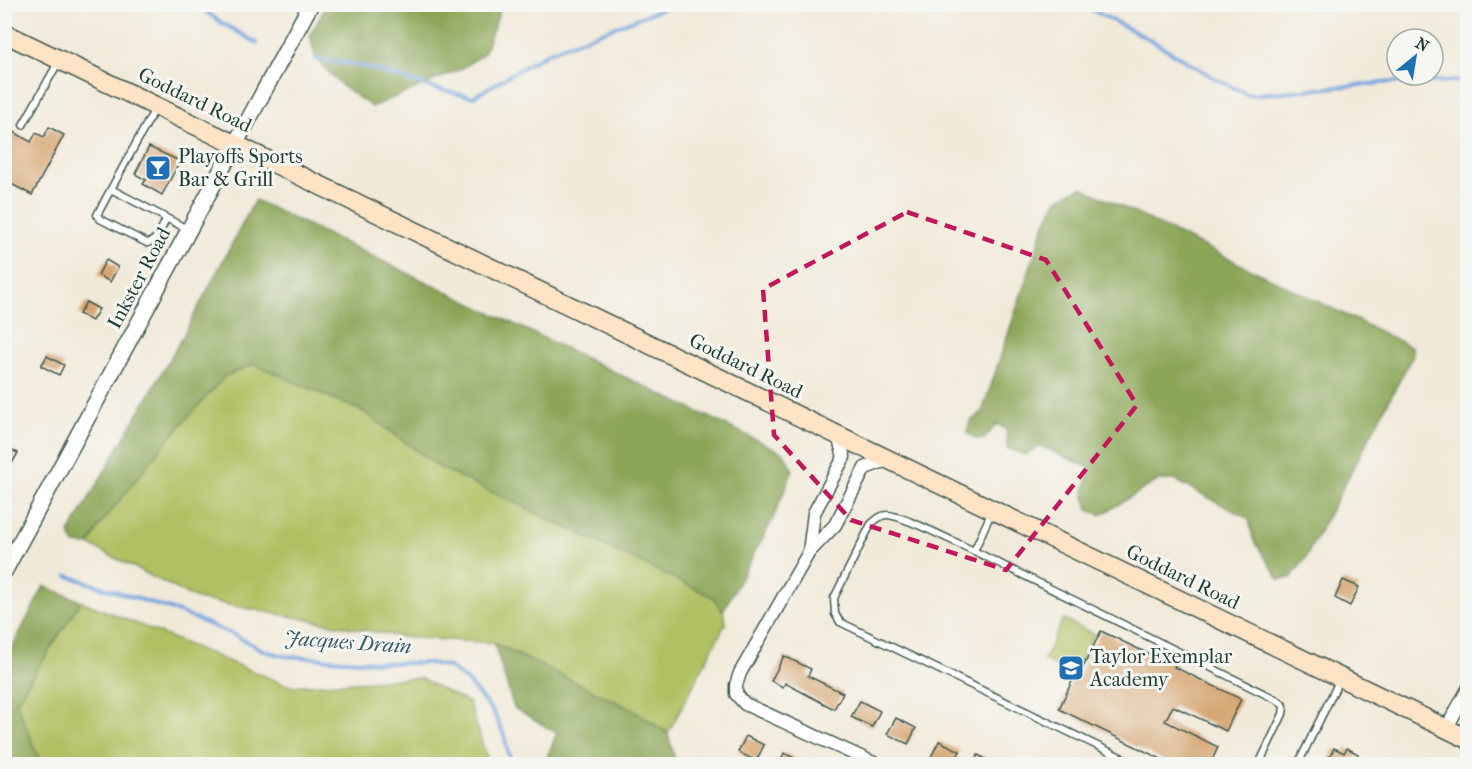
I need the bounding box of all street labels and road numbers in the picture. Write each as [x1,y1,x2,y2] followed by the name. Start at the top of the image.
[135,63,256,138] street label: Goddard Road
[103,222,176,333] street label: Inkster Road
[686,329,807,404] street label: Goddard Road
[1123,540,1244,615] street label: Goddard Road

